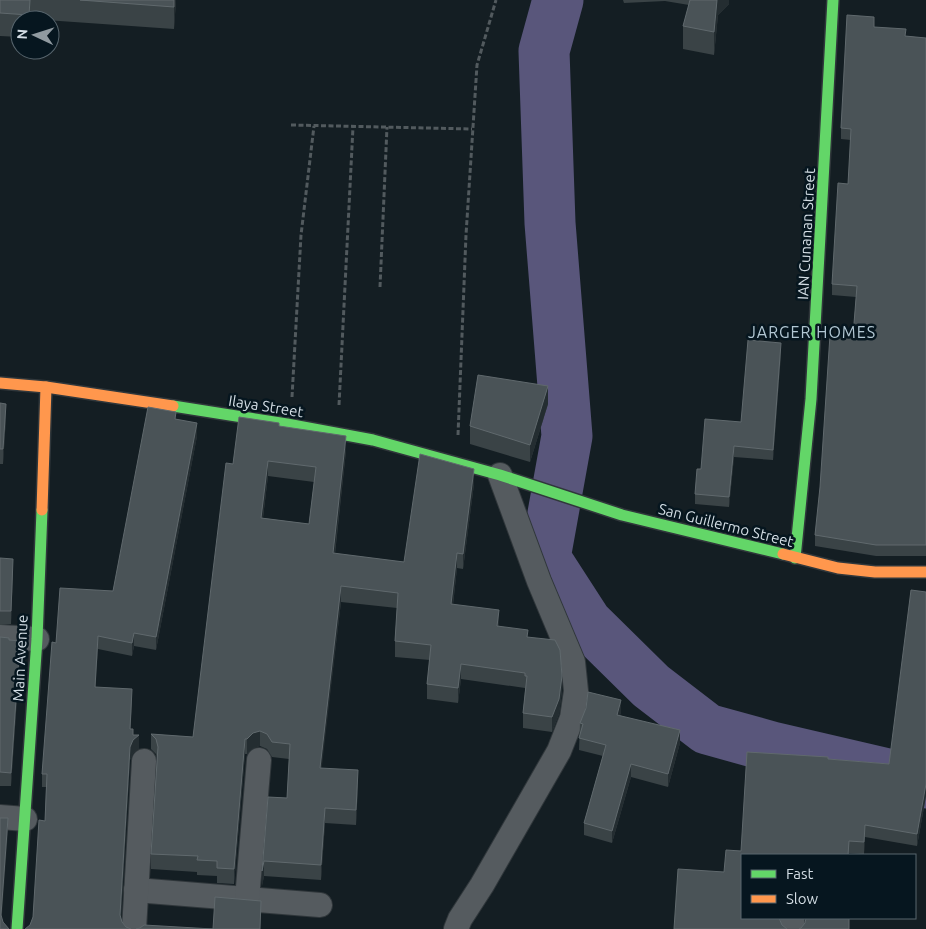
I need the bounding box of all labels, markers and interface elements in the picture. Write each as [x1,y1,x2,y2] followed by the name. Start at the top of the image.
[10,10,60,60] north arrow
[14,28,30,40] text: N
[794,168,818,300] street label: IAN Cunanan Street
[748,323,876,341] district label: JARGER HOMES
[227,392,305,420] street label: Ilaya Street
[657,500,795,550] street label: San Guillermo Street
[9,614,31,702] street label: Main Avenue
[741,854,916,919] legend
[786,865,814,882] text: Fast
[786,890,819,907] text: Slow

